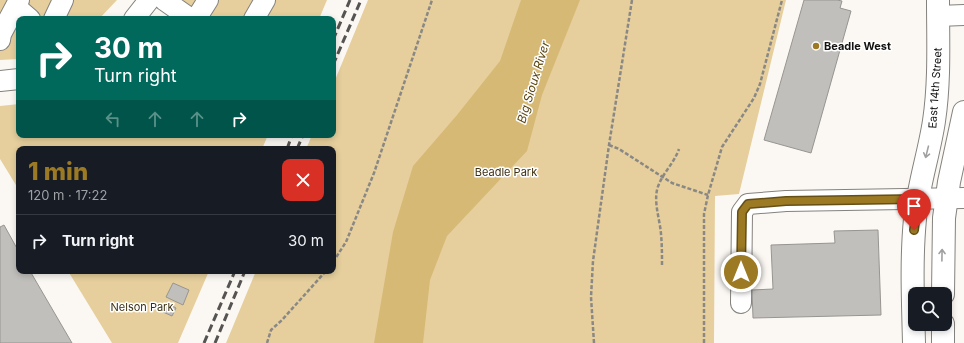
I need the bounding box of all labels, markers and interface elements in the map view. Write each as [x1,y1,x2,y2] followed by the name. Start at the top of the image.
[94,31,163,65] text: 30 m
[28,32,80,84] icon: right
[513,39,553,125] water label: Big Sioux River
[824,39,891,53] place label: Beadle West
[811,41,821,51] marker: Beadle West
[925,47,945,129] street label: East 14th Street
[94,65,177,86] text: Turn right
[102,108,124,130] icon: left
[144,108,166,130] icon: ahead
[186,108,208,130] icon: ahead
[228,108,250,130] icon: right
[923,145,931,158] one-way arrow
[28,157,88,186] text: 1 min
[282,159,324,201] button: close
[475,165,537,179] park label: Beadle Park
[28,187,107,203] text: 120 m · 17:22
[897,189,931,230] pin
[903,195,925,217] icon: arrive
[28,230,50,252] icon: right
[62,231,134,250] text: Turn right
[288,231,324,250] text: 30 m
[939,249,946,262] one-way arrow
[720,251,762,293] position arrow
[908,287,952,331] map controls
[908,287,952,331] button: search
[111,300,173,314] park label: Nelson Park

